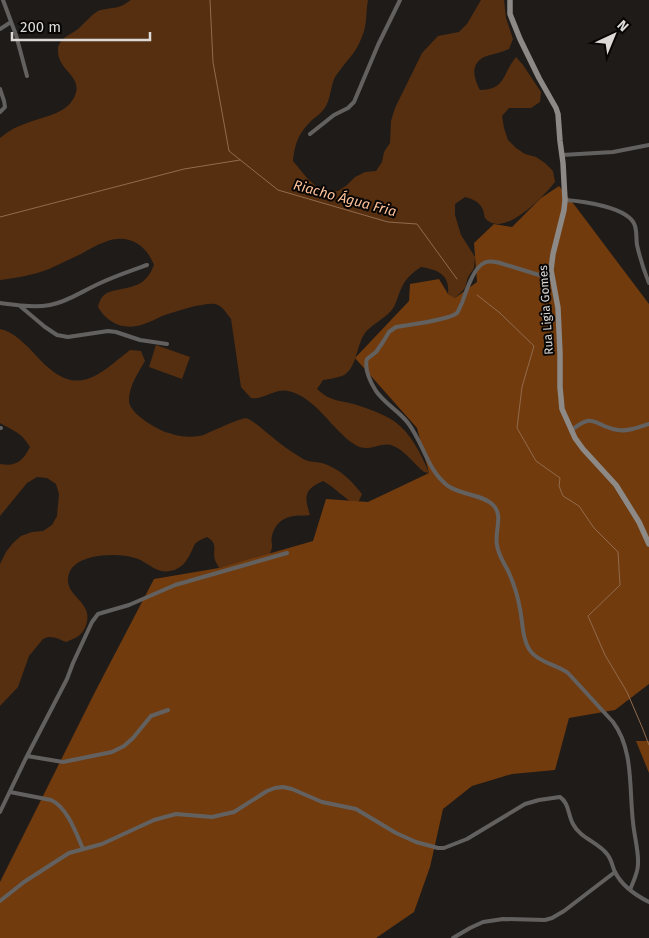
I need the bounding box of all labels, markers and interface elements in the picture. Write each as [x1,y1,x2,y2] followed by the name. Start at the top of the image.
[12,10,150,42] scale bar
[589,10,639,60] north arrow
[613,17,632,35] text: N
[20,18,61,36] text: 200 m
[291,176,399,220] water label: Riacho Água Fria
[536,264,556,355] street label: Rua Ligia Gomes

